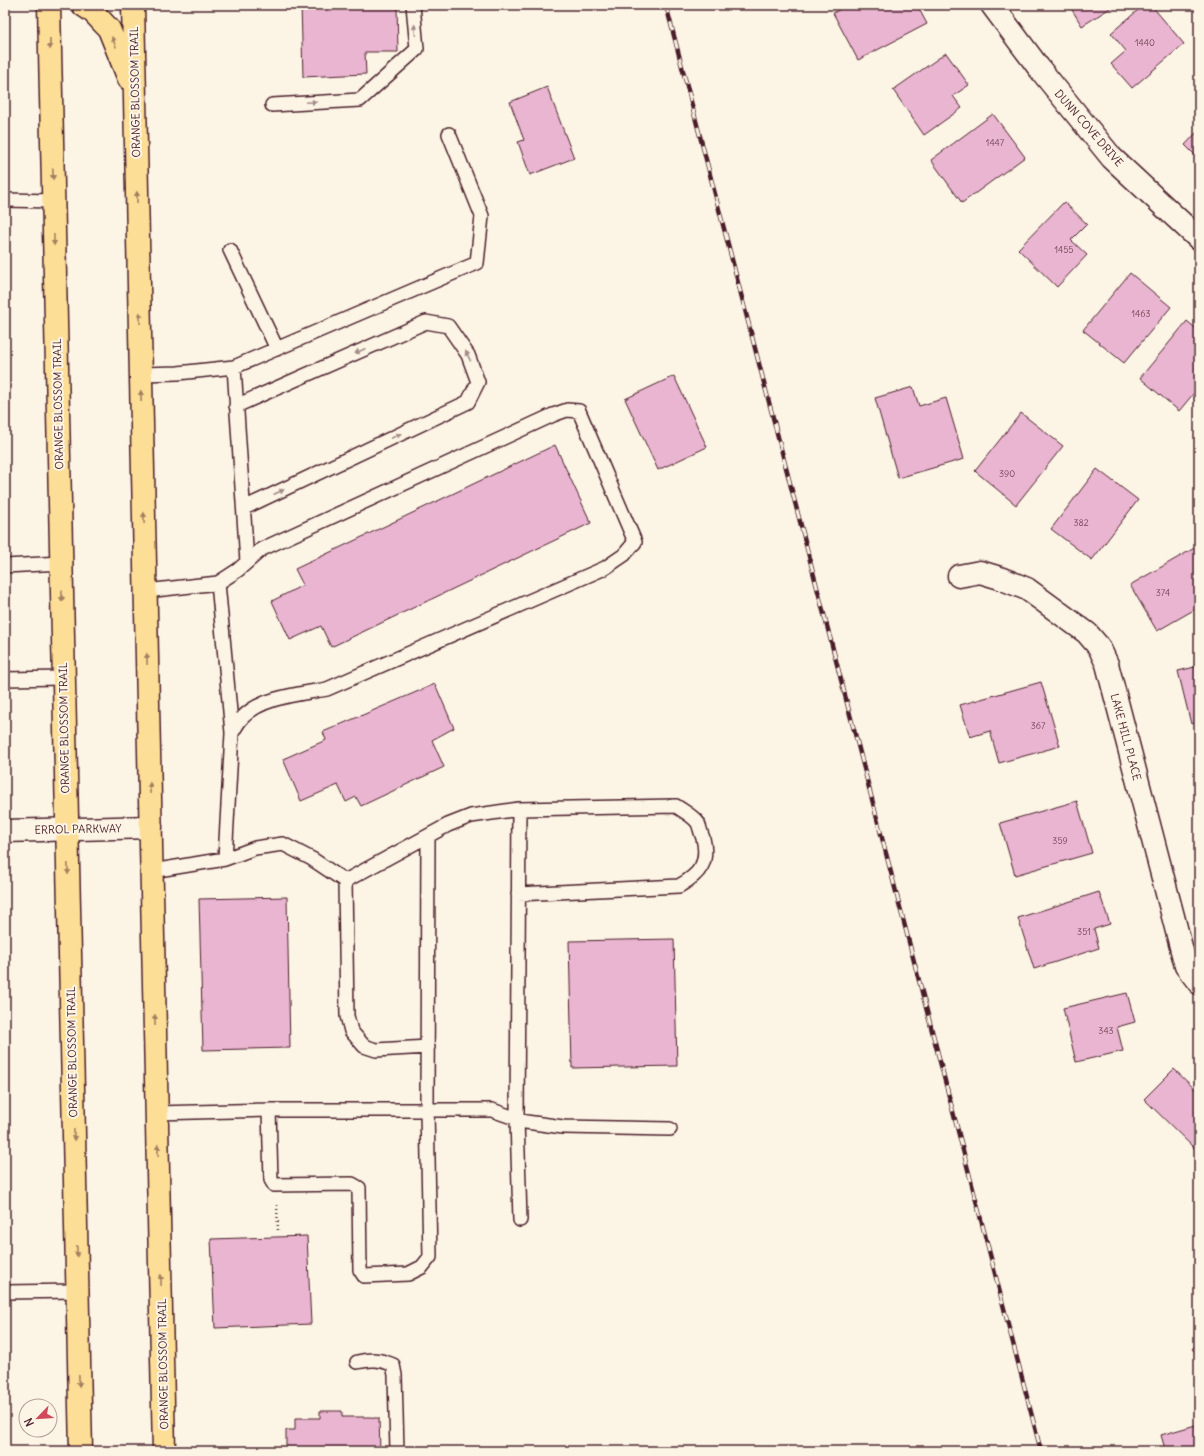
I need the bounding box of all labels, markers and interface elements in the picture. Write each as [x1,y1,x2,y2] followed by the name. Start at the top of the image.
[412,24,419,36] one-way arrow
[127,26,143,158] street label: ORANGE BLOSSOM TRAIL
[111,36,117,47] one-way arrow
[1135,37,1155,48] house number: 1440
[46,38,53,50] one-way arrow
[1052,87,1126,169] street label: DUNN COVE DRIVE
[305,99,317,106] one-way arrow
[986,137,1005,148] house number: 1447
[50,168,56,181] one-way arrow
[134,190,140,203] one-way arrow
[51,234,58,246] one-way arrow
[1054,244,1074,255] house number: 1455
[1131,308,1151,319] house number: 1463
[137,311,143,324] one-way arrow
[50,338,66,470] street label: ORANGE BLOSSOM TRAIL
[355,348,366,354] one-way arrow
[464,350,471,362] one-way arrow
[138,390,145,402] one-way arrow
[391,433,402,439] one-way arrow
[999,468,1015,479] house number: 390
[273,489,284,495] one-way arrow
[141,512,148,524] one-way arrow
[1073,517,1089,528] house number: 382
[1156,587,1170,598] house number: 374
[58,590,65,602] one-way arrow
[144,652,150,665] one-way arrow
[56,662,72,794] street label: ORANGE BLOSSOM TRAIL
[1108,692,1144,782] street label: LAKE HILL PLACE
[1031,720,1046,731] house number: 367
[147,781,153,794] one-way arrow
[34,821,122,837] street label: ERROL PARKWAY
[1052,835,1068,846] house number: 359
[65,863,71,876] one-way arrow
[1077,926,1091,937] house number: 351
[64,986,80,1118] street label: ORANGE BLOSSOM TRAIL
[152,1013,158,1026] one-way arrow
[1098,1025,1114,1036] house number: 343
[71,1129,77,1142] one-way arrow
[155,1143,161,1156] one-way arrow
[73,1245,80,1257] one-way arrow
[158,1273,164,1286] one-way arrow
[155,1298,171,1430] street label: ORANGE BLOSSOM TRAIL
[76,1375,82,1388] one-way arrow
[18,1398,58,1438] north arrow
[21,1416,37,1429] text: N

